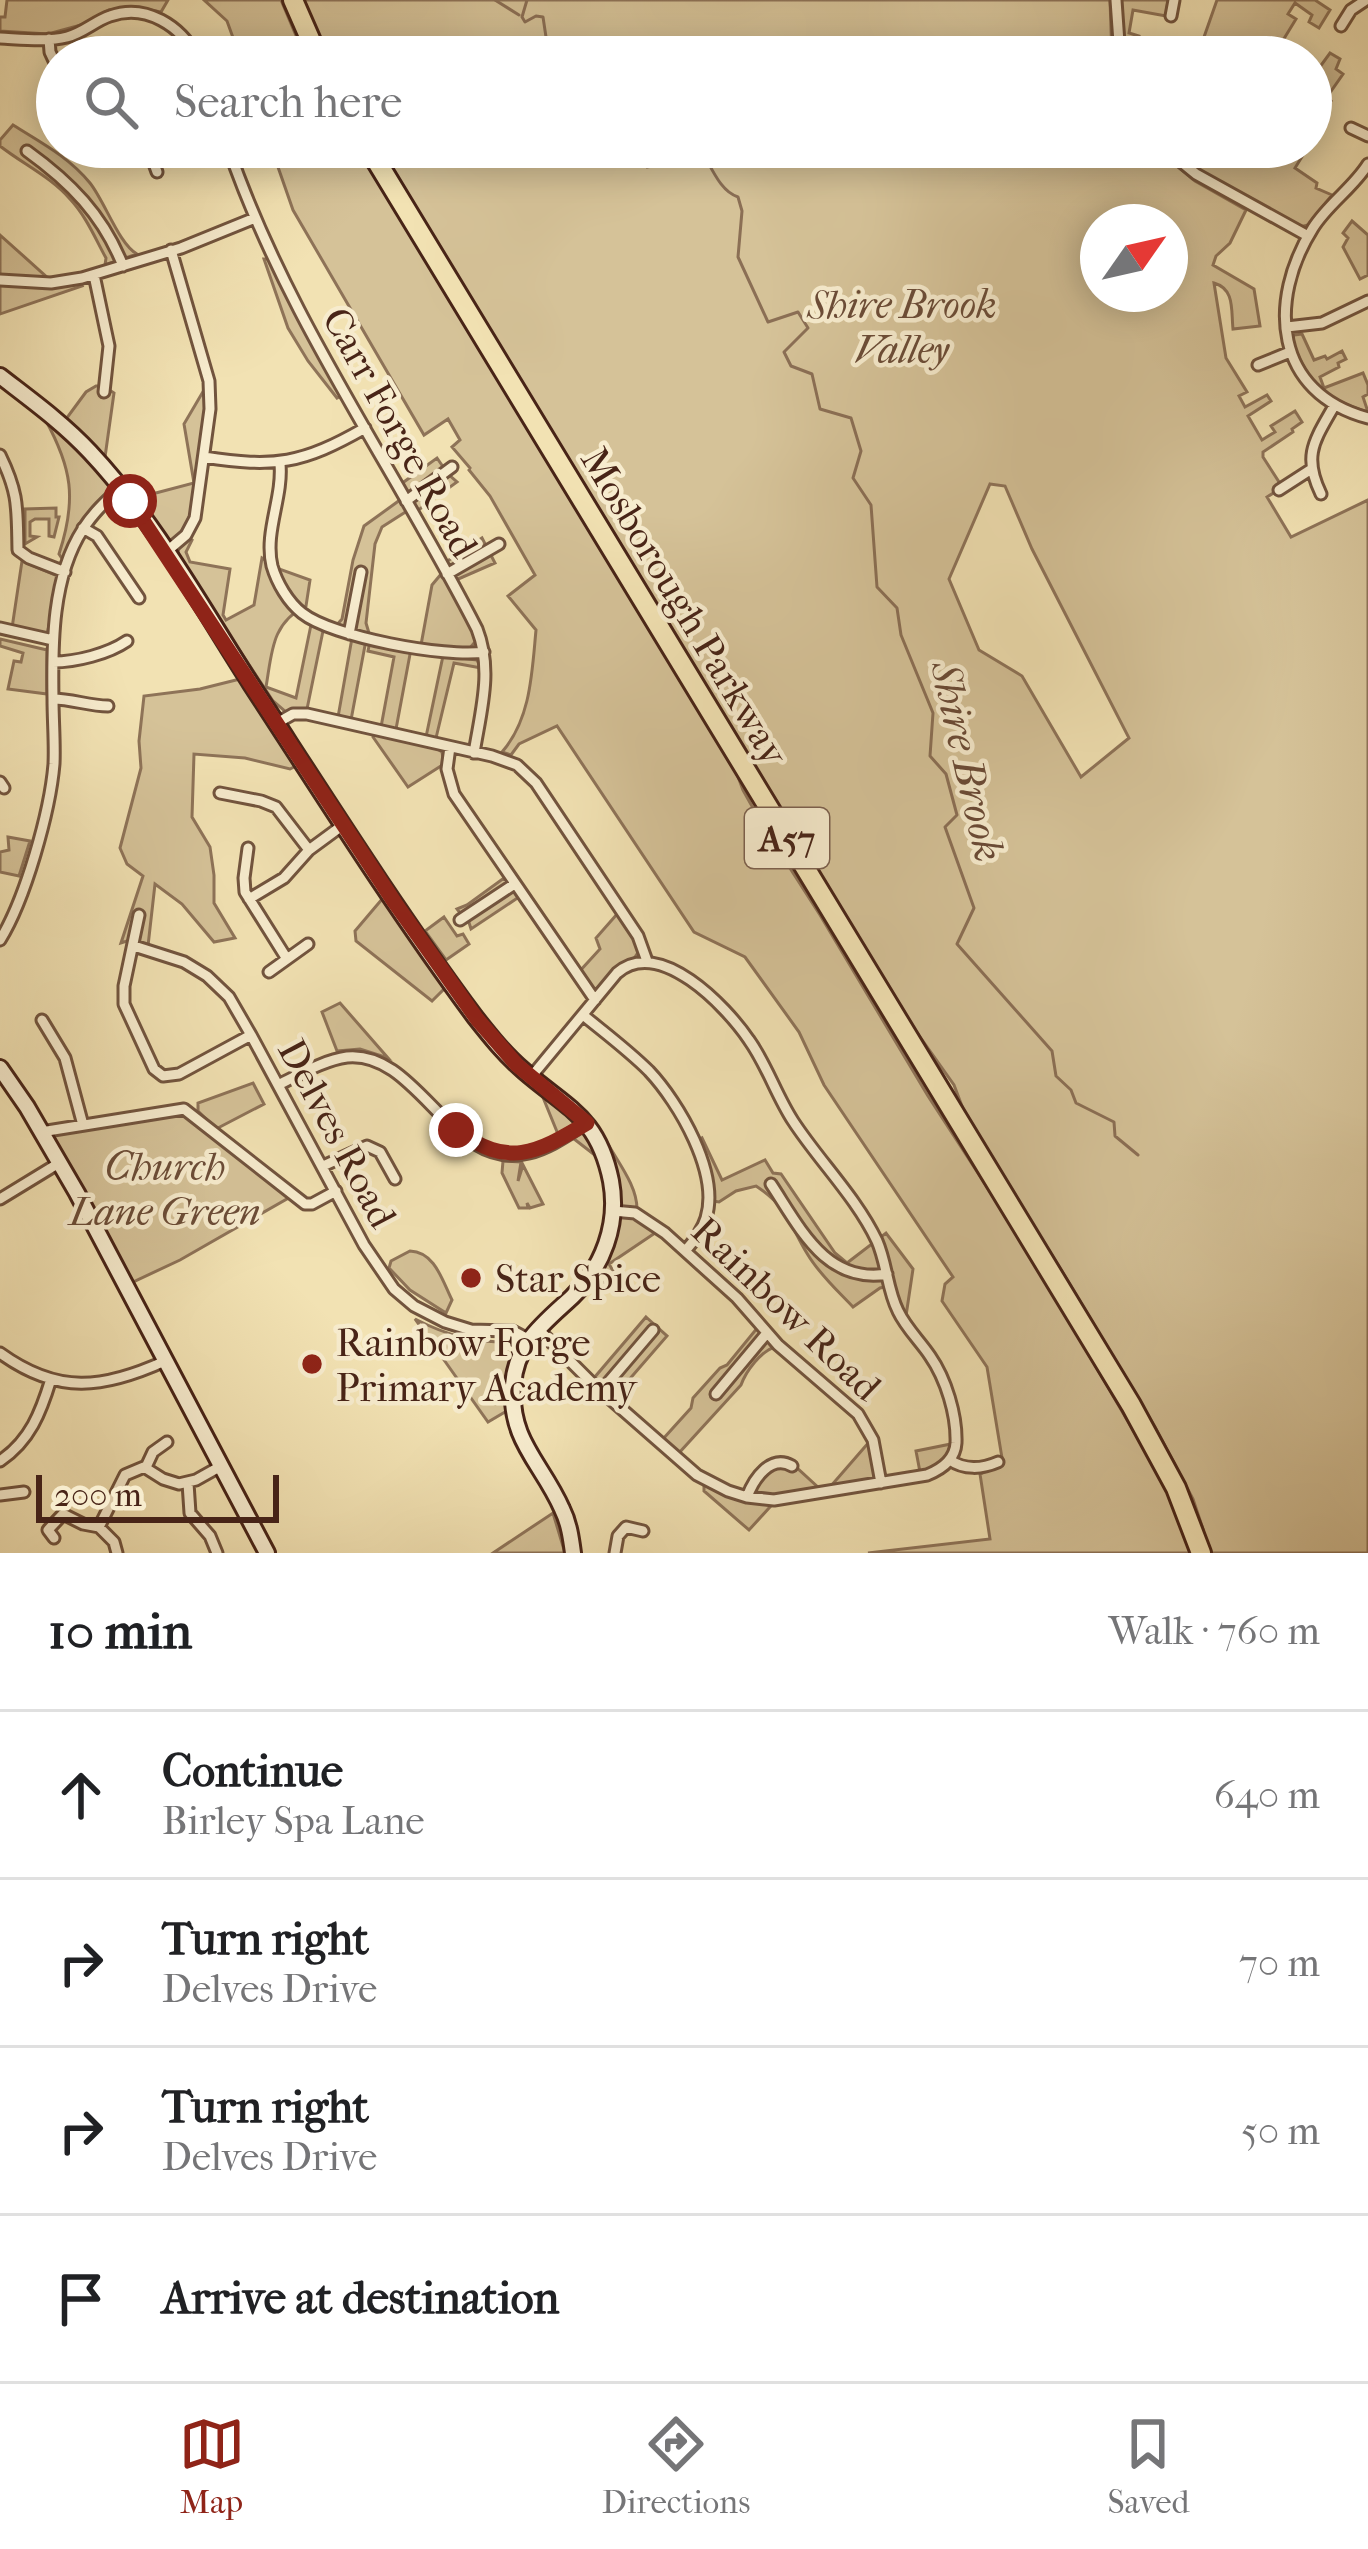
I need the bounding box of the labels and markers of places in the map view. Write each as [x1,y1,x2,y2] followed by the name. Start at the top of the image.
[495,1256,661,1302] place label: Star Spice
[458,1265,484,1291] marker: Star Spice
[336,1320,638,1411] place label: Rainbow Forge Primary Academy
[299,1351,325,1377] marker: Rainbow Forge Primary Academy

